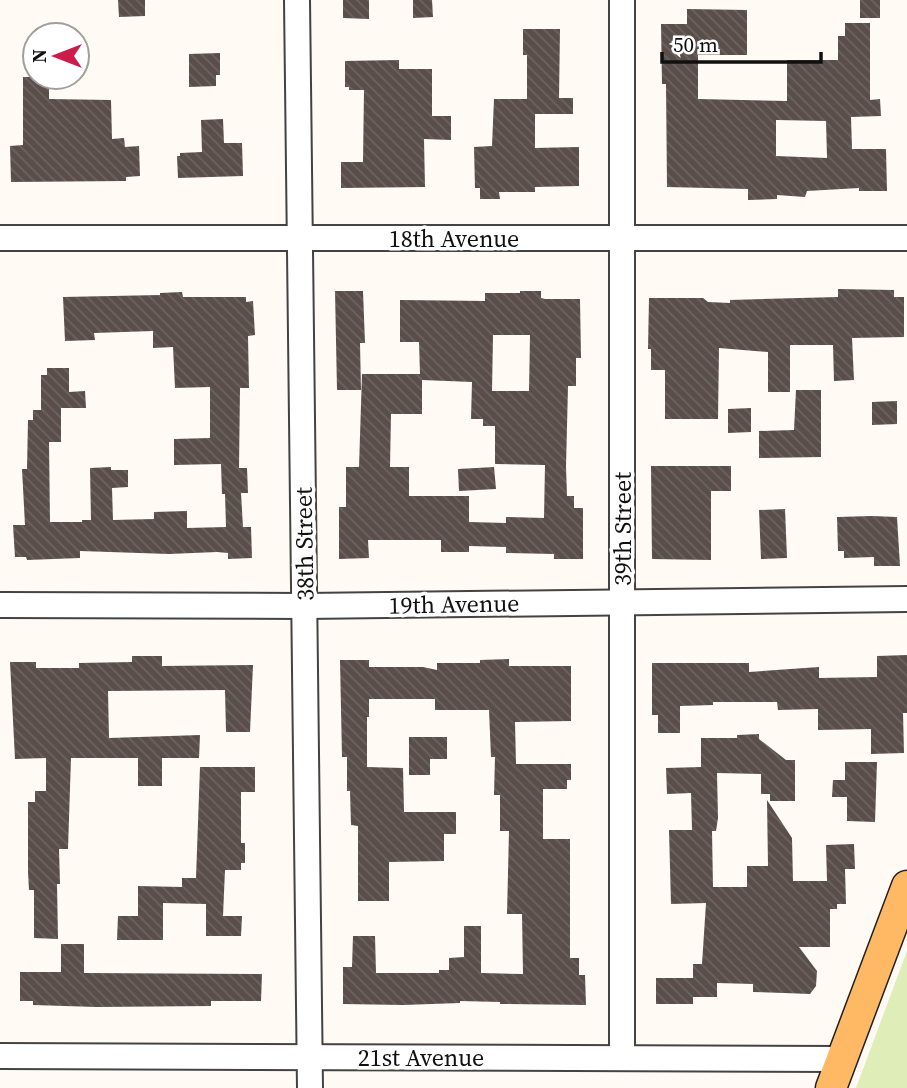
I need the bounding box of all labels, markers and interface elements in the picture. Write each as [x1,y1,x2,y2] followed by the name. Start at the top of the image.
[21,21,91,91] north arrow
[662,21,821,65] scale bar
[673,30,718,59] text: 50 m
[26,49,52,63] text: N
[389,222,519,255] street label: 18th Avenue
[606,472,639,586] street label: 39th Street
[287,487,321,601] street label: 38th Street
[388,586,520,622] street label: 19th Avenue
[358,1041,484,1074] street label: 21st Avenue

